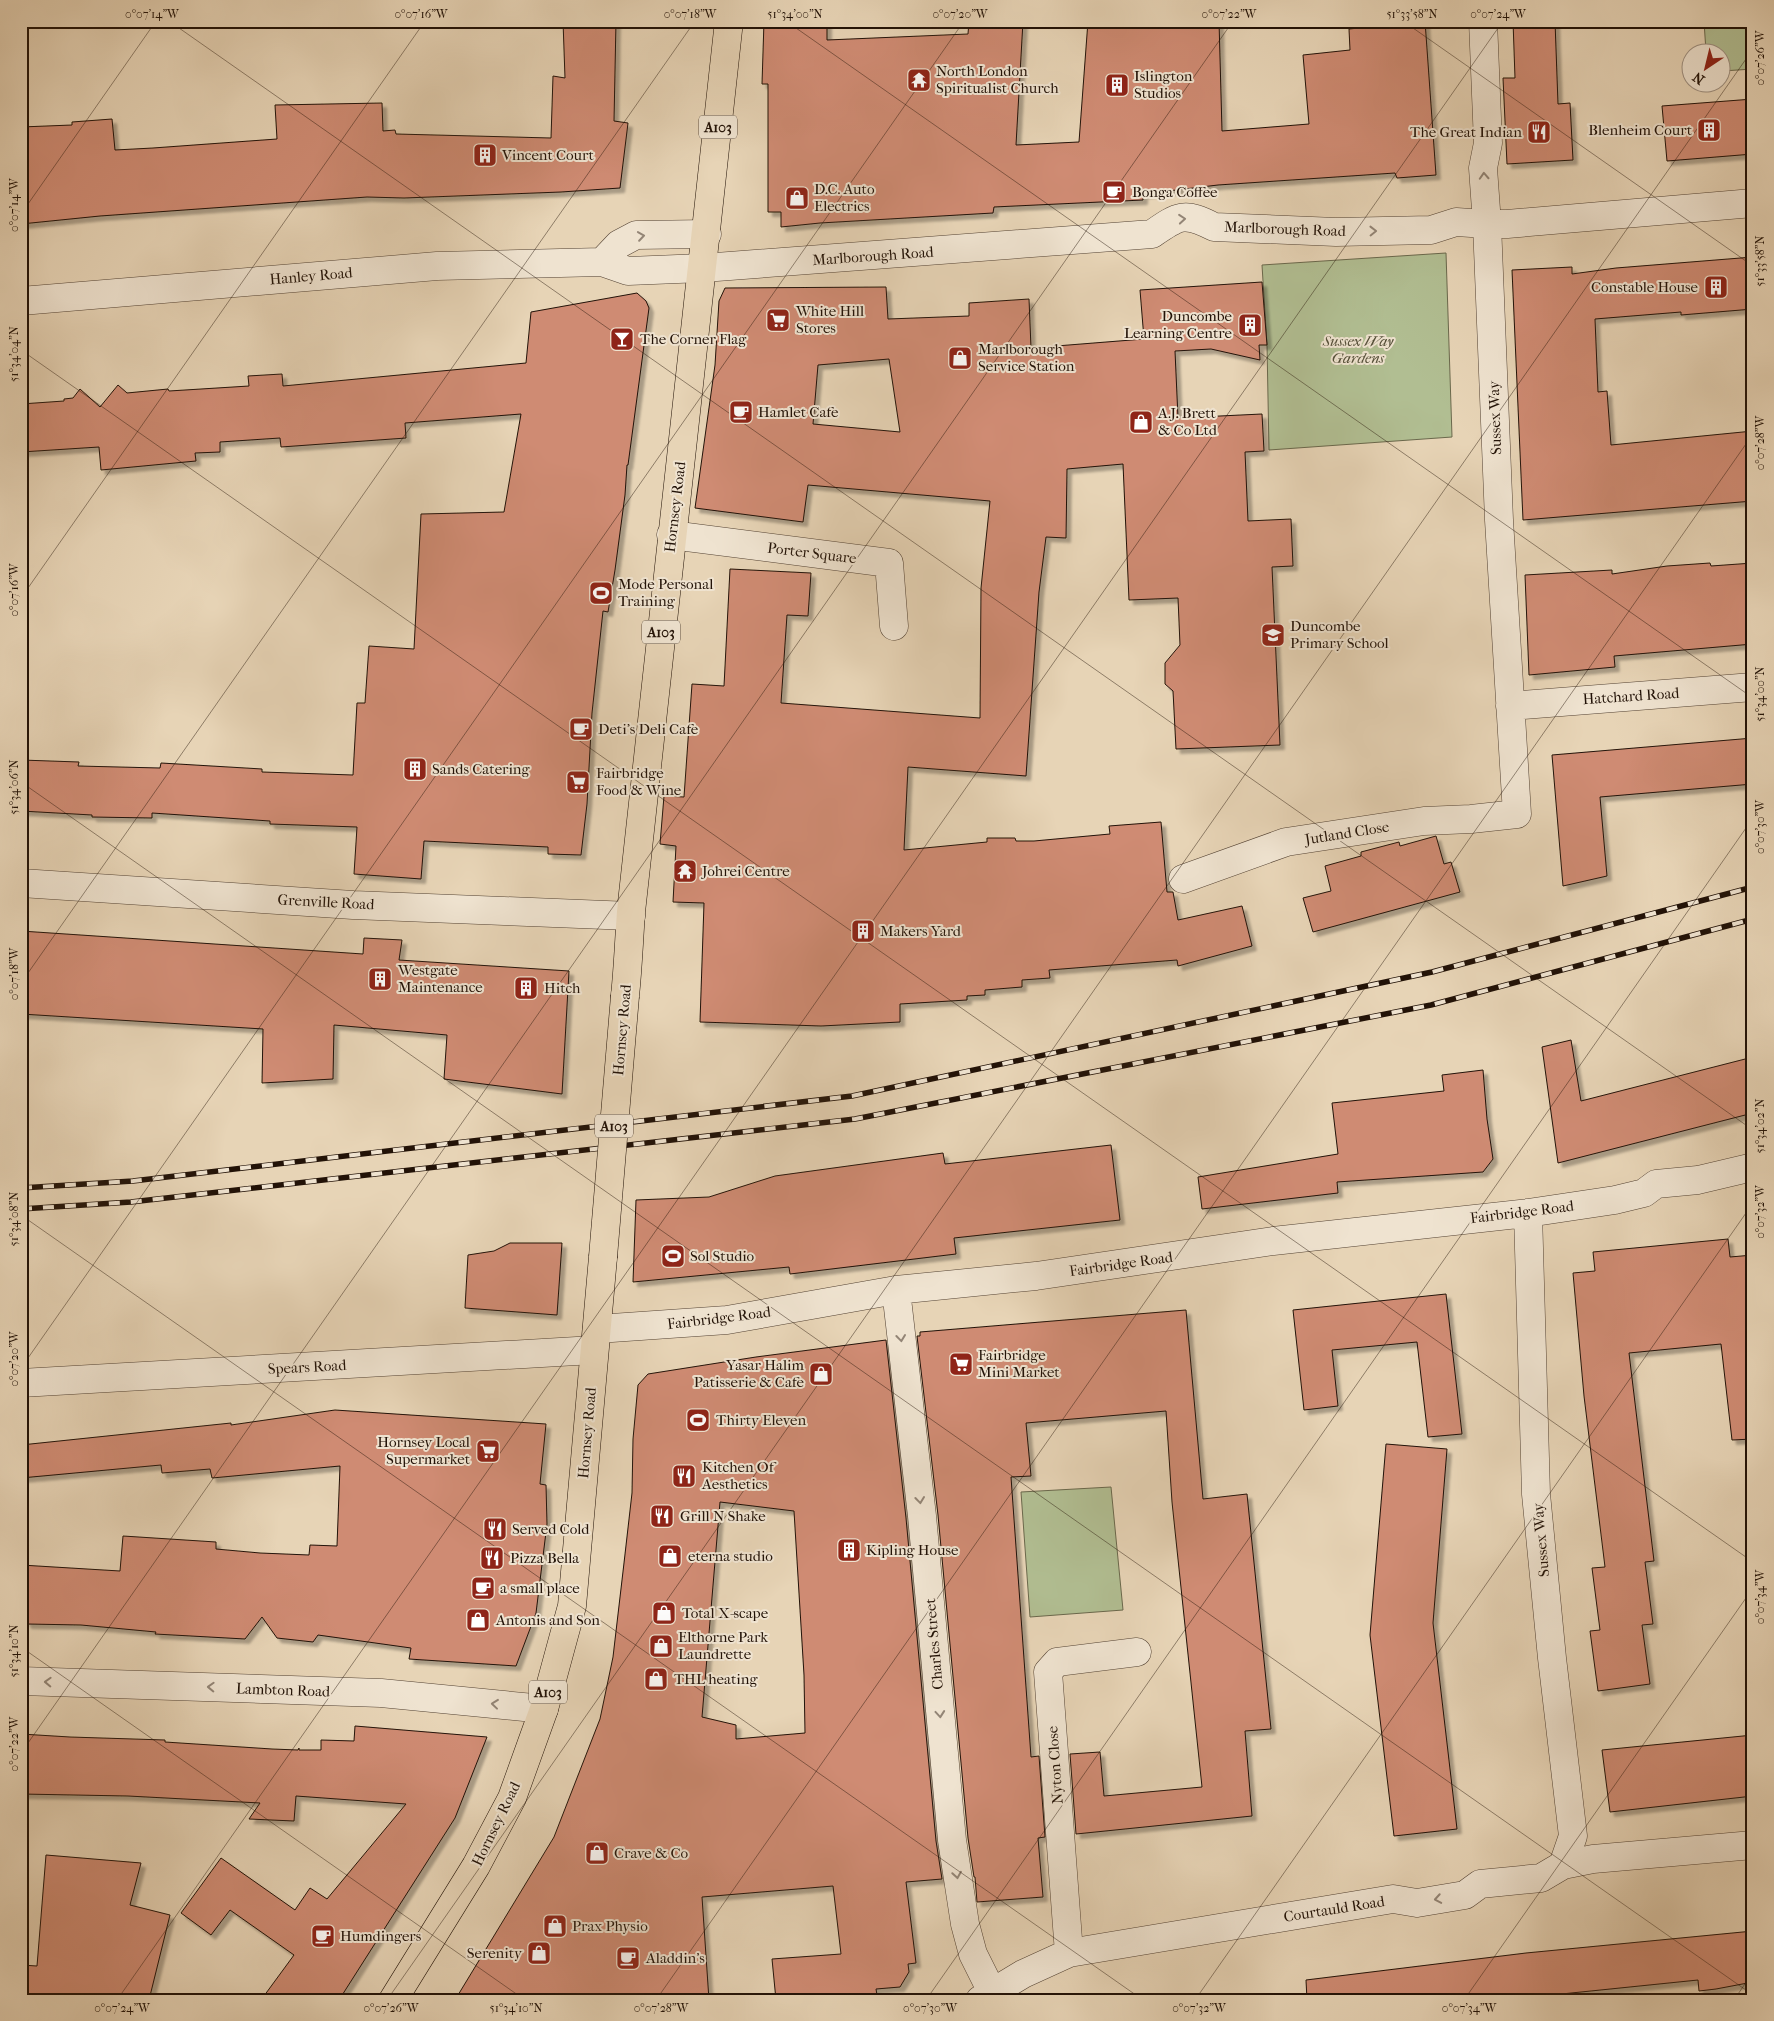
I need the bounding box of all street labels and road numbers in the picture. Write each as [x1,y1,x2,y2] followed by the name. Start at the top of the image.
[699,115,737,138] road number: A103
[1224,218,1347,240] street label: Marlborough Road
[812,243,935,269] street label: Marlborough Road
[269,263,354,289] street label: Hanley Road
[1485,380,1505,455] street label: Sussex Way
[660,460,690,554] street label: Hornsey Road
[766,539,858,567] street label: Porter Square
[642,620,680,644] road number: A103
[1582,684,1681,708] street label: Hatchard Road
[1303,817,1391,849] street label: Jutland Close
[277,890,376,914] street label: Grenville Road
[609,983,635,1076] street label: Hornsey Road
[595,1114,633,1138] road number: A103
[1469,1197,1576,1227] street label: Fairbridge Road
[1068,1248,1175,1280] street label: Fairbridge Road
[666,1303,773,1333] street label: Fairbridge Road
[267,1356,348,1378] street label: Spears Road
[574,1386,600,1479] street label: Hornsey Road
[1529,1501,1553,1578] street label: Sussex Way
[921,1597,947,1690] street label: Charles Street
[236,1679,331,1701] street label: Lambton Road
[529,1680,567,1704] road number: A103
[1043,1725,1067,1805] street label: Nyton Close
[468,1778,525,1869] street label: Hornsey Road
[1282,1892,1387,1926] street label: Courtauld Road

